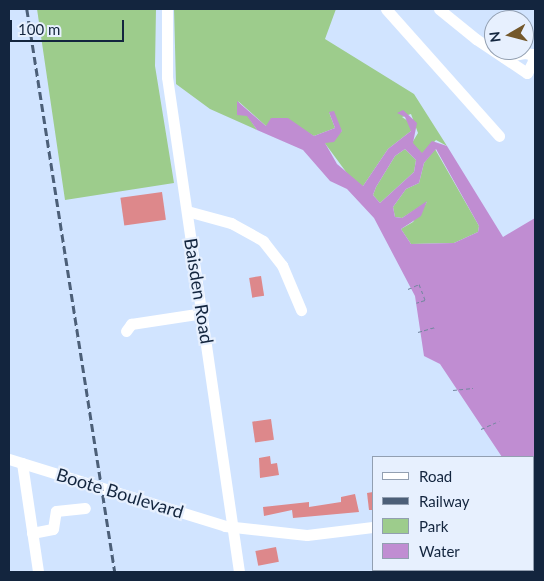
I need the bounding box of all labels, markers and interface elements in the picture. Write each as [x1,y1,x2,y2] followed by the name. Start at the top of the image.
[12,10,126,42] scale bar
[484,10,534,60] north arrow
[18,20,60,38] text: 100 m
[485,30,504,44] text: N
[180,237,218,345] street label: Baisden Road
[372,456,534,571] legend
[54,463,186,523] street label: Boote Boulevard
[419,467,452,485] text: Road
[419,492,470,510] text: Railway
[419,517,448,535] text: Park
[419,542,460,560] text: Water

